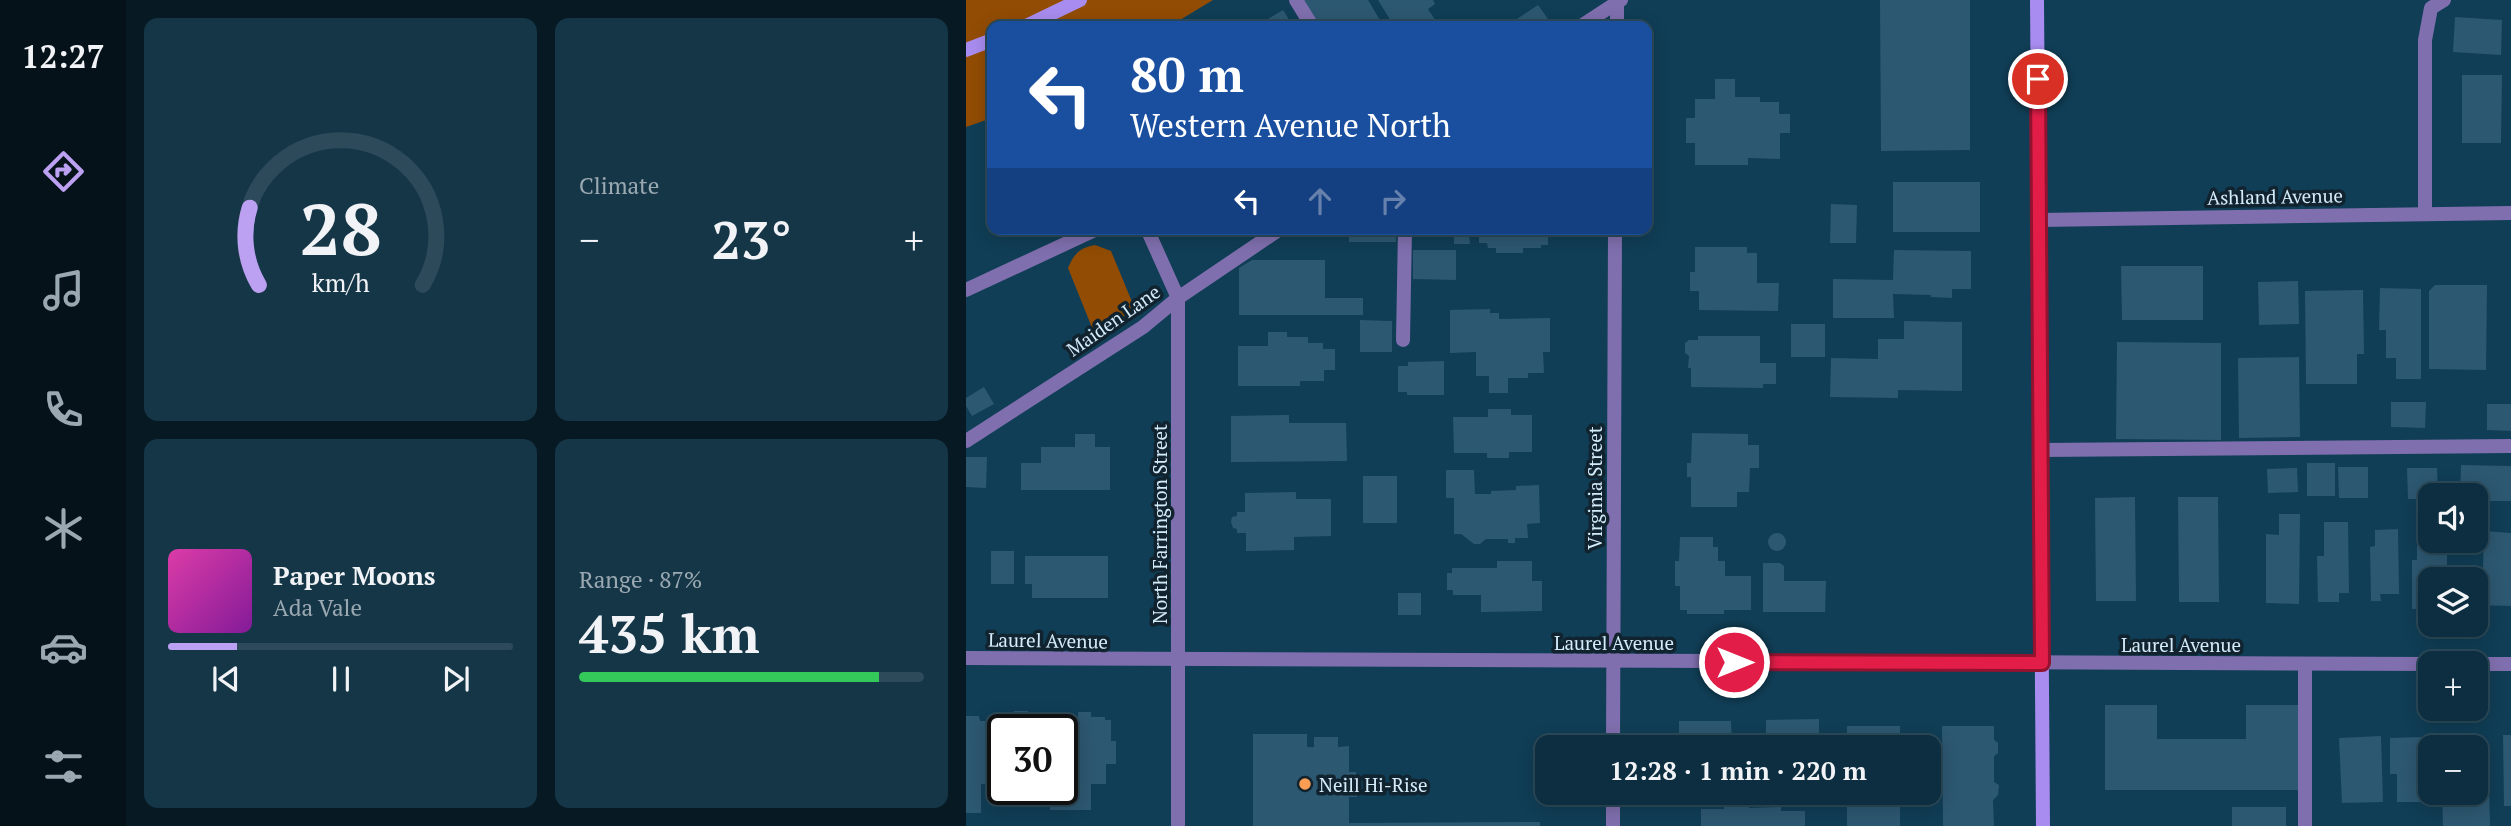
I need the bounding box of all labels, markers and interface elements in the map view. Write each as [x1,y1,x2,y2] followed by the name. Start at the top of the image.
[21,35,105,77] text: 12:27
[1130,41,1244,106] text: 80 m
[1015,49,1106,140] icon: left
[2008,49,2068,109] pin
[2019,60,2057,98] icon: arrive
[1130,104,1451,146] text: Western Avenue North
[39,147,88,196] icon: directions
[579,170,659,201] text: Climate
[299,180,382,277] text: 28
[1228,182,1266,220] icon: left
[1301,182,1339,220] icon: ahead
[1374,182,1412,220] icon: right
[2207,182,2343,210] street label: Ashland Avenue
[711,205,792,274] text: 23°
[579,215,599,265] text: −
[904,215,924,265] text: +
[39,266,88,315] icon: music
[312,266,370,299] text: km/h
[1061,279,1165,361] street label: Maiden Lane
[39,385,88,434] icon: phone
[1147,424,1172,624] street label: North Farrington Street
[1582,426,1607,550] street label: Virginia Street
[2418,483,2488,805] map controls
[2418,483,2488,553] button: sound
[39,504,88,553] icon: climate
[273,558,436,592] text: Paper Moons
[579,564,702,595] text: Range · 87%
[2418,567,2488,637] button: layers
[273,592,362,623] text: Ada Vale
[579,599,760,668] text: 435 km
[39,623,88,672] icon: car
[1697,625,1771,699] position arrow
[988,626,1108,654] street label: Laurel Avenue
[1554,630,1674,655] street label: Laurel Avenue
[2121,632,2241,657] street label: Laurel Avenue
[2418,651,2488,721] button: +
[207,660,245,698] icon: previous
[322,660,360,698] icon: pause
[437,660,475,698] icon: next
[987,714,1078,805] speed limit sign: 30
[2418,735,2488,805] button: −
[39,742,88,791] icon: filters
[1609,753,1867,787] text: 12:28 · 1 min · 220 m
[1319,772,1427,797] place label: Neill Hi-Rise
[1297,776,1313,792] marker: Neill Hi-Rise

